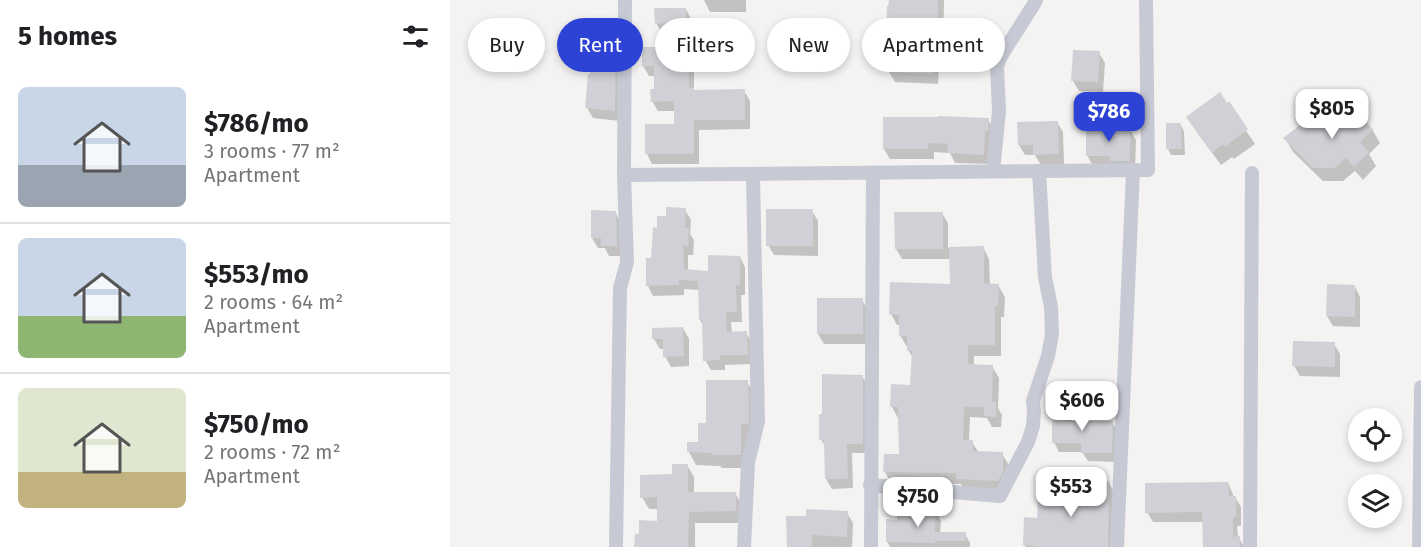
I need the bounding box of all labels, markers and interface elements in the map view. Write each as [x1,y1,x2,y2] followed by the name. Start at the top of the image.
[468,18,545,72] chip: Buy
[557,18,643,72] chip: Rent
[655,18,755,72] chip: Filters
[767,18,850,72] chip: New
[862,18,1005,72] chip: Apartment
[399,20,432,53] icon: filters
[18,21,117,52] text: 5 homes
[1296,89,1368,140] pin: $805
[1073,92,1145,143] pin: $786
[1309,96,1355,120] text: $805
[1088,99,1130,123] text: $786
[204,108,309,139] text: $786/mo
[66,111,138,183] icon: home
[204,139,340,163] text: 3 rooms · 77 m²
[204,163,300,187] text: Apartment
[204,259,309,290] text: $553/mo
[66,262,138,334] icon: home
[204,290,343,314] text: 2 rooms · 64 m²
[204,314,300,338] text: Apartment
[1046,381,1118,432] pin: $606
[1059,388,1105,412] text: $606
[1348,408,1402,528] map controls
[1348,408,1402,462] button: locate
[204,409,309,440] text: $750/mo
[66,412,138,484] icon: home
[204,440,340,464] text: 2 rooms · 72 m²
[204,464,300,488] text: Apartment
[1035,467,1107,518] pin: $553
[1050,474,1092,498] text: $553
[1348,474,1402,528] button: layers
[882,477,954,528] pin: $750
[897,484,939,508] text: $750

